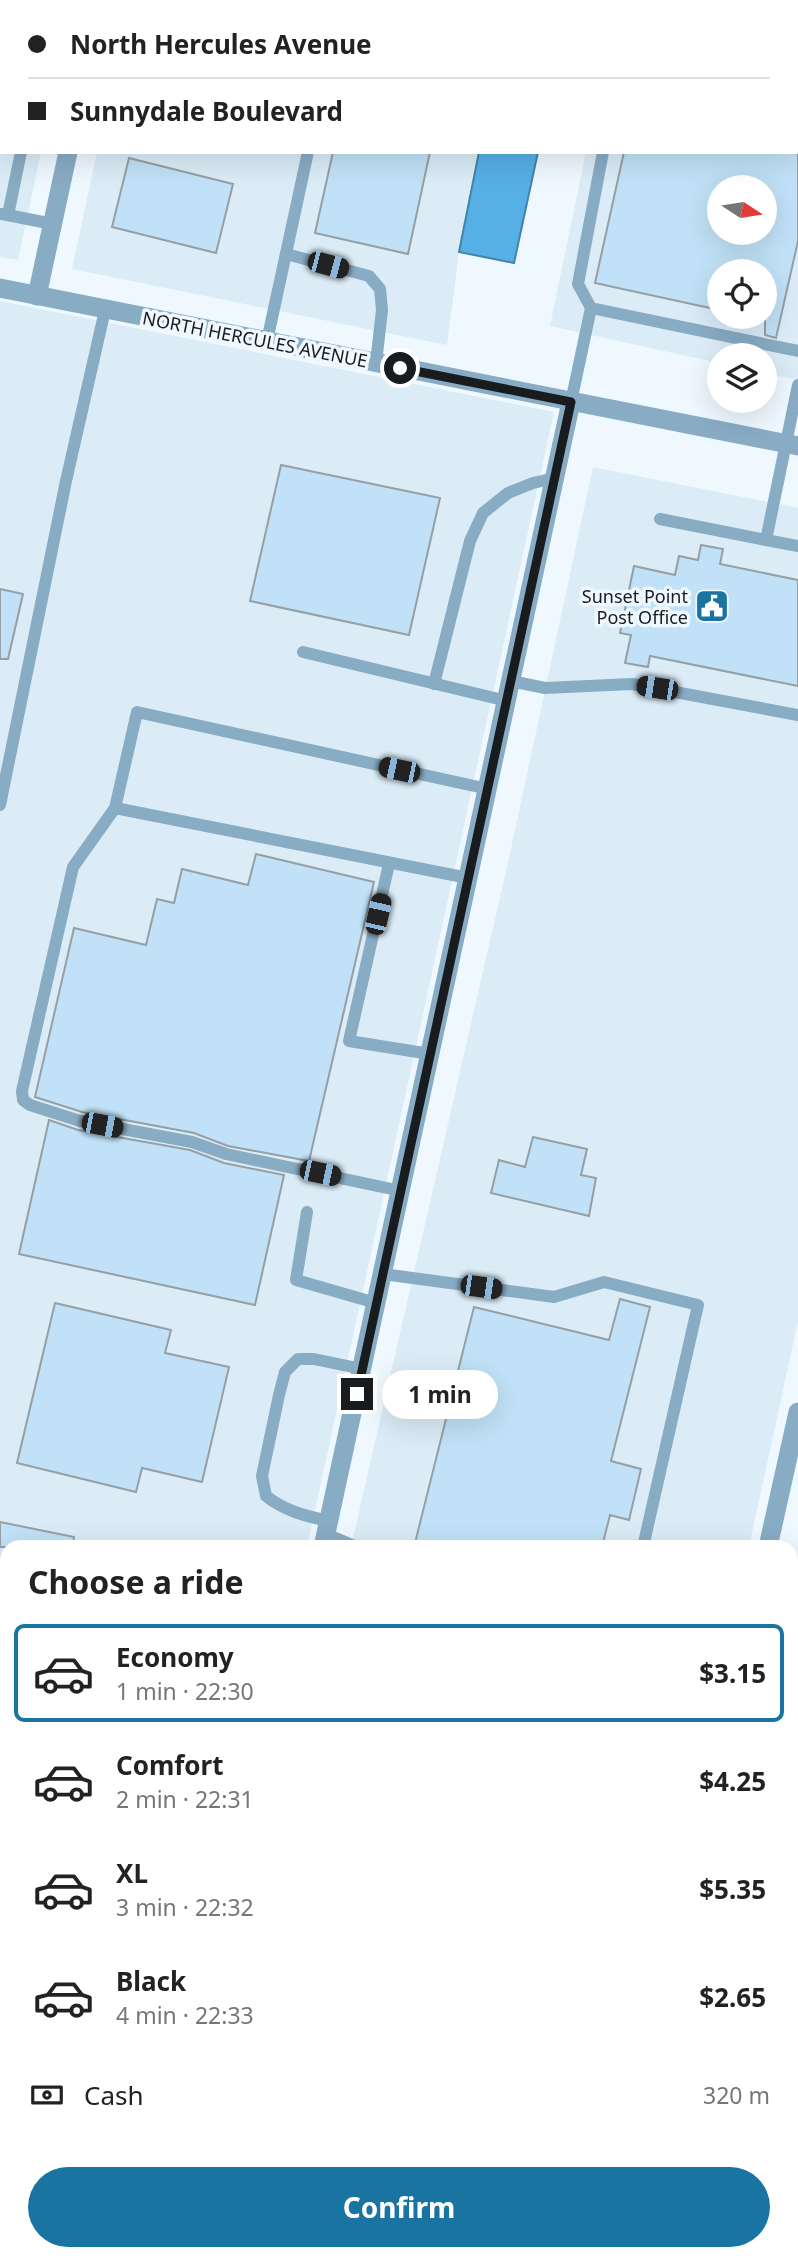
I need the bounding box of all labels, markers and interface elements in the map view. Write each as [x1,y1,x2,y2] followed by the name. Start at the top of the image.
[70,26,372,62] text: North Hercules Avenue
[70,93,343,129] text: Sunnydale Boulevard
[707,175,777,245] north arrow
[707,175,777,413] map controls
[305,249,352,281] car
[707,259,777,329] button: locate
[141,305,369,373] street label: NORTH HERCULES AVENUE
[707,343,777,413] button: layers
[384,352,416,384] route start
[582,584,688,629] place label: Sunset Point Post Office
[693,587,731,625] public building icon: Sunset Point Post Office
[635,674,680,702] car
[377,755,422,785] car
[364,891,393,937] car
[80,1111,125,1139] car
[298,1158,343,1188] car
[459,1274,504,1300] car
[382,1370,497,1418] callout: 1 min
[341,1378,373,1410] route end
[408,1378,472,1410] text: 1 min
[28,1560,244,1603] text: Choose a ride
[116,1639,234,1675] text: Economy
[32,1642,95,1705] icon: car
[699,1655,766,1691] text: $3.15
[116,1675,254,1707] text: 1 min · 22:30
[116,1747,224,1783] text: Comfort
[32,1750,95,1813] icon: car
[699,1763,766,1799] text: $4.25
[116,1783,254,1815] text: 2 min · 22:31
[116,1855,148,1891] text: XL
[32,1858,95,1921] icon: car
[699,1871,766,1907] text: $5.35
[116,1891,254,1923] text: 3 min · 22:32
[116,1963,186,1999] text: Black
[32,1966,95,2029] icon: car
[699,1979,766,2015] text: $2.65
[116,1999,254,2031] text: 4 min · 22:33
[28,2076,66,2114] icon: cash
[84,2077,144,2113] text: Cash
[703,2079,770,2111] text: 320 m
[28,2167,770,2247] button: Confirm

